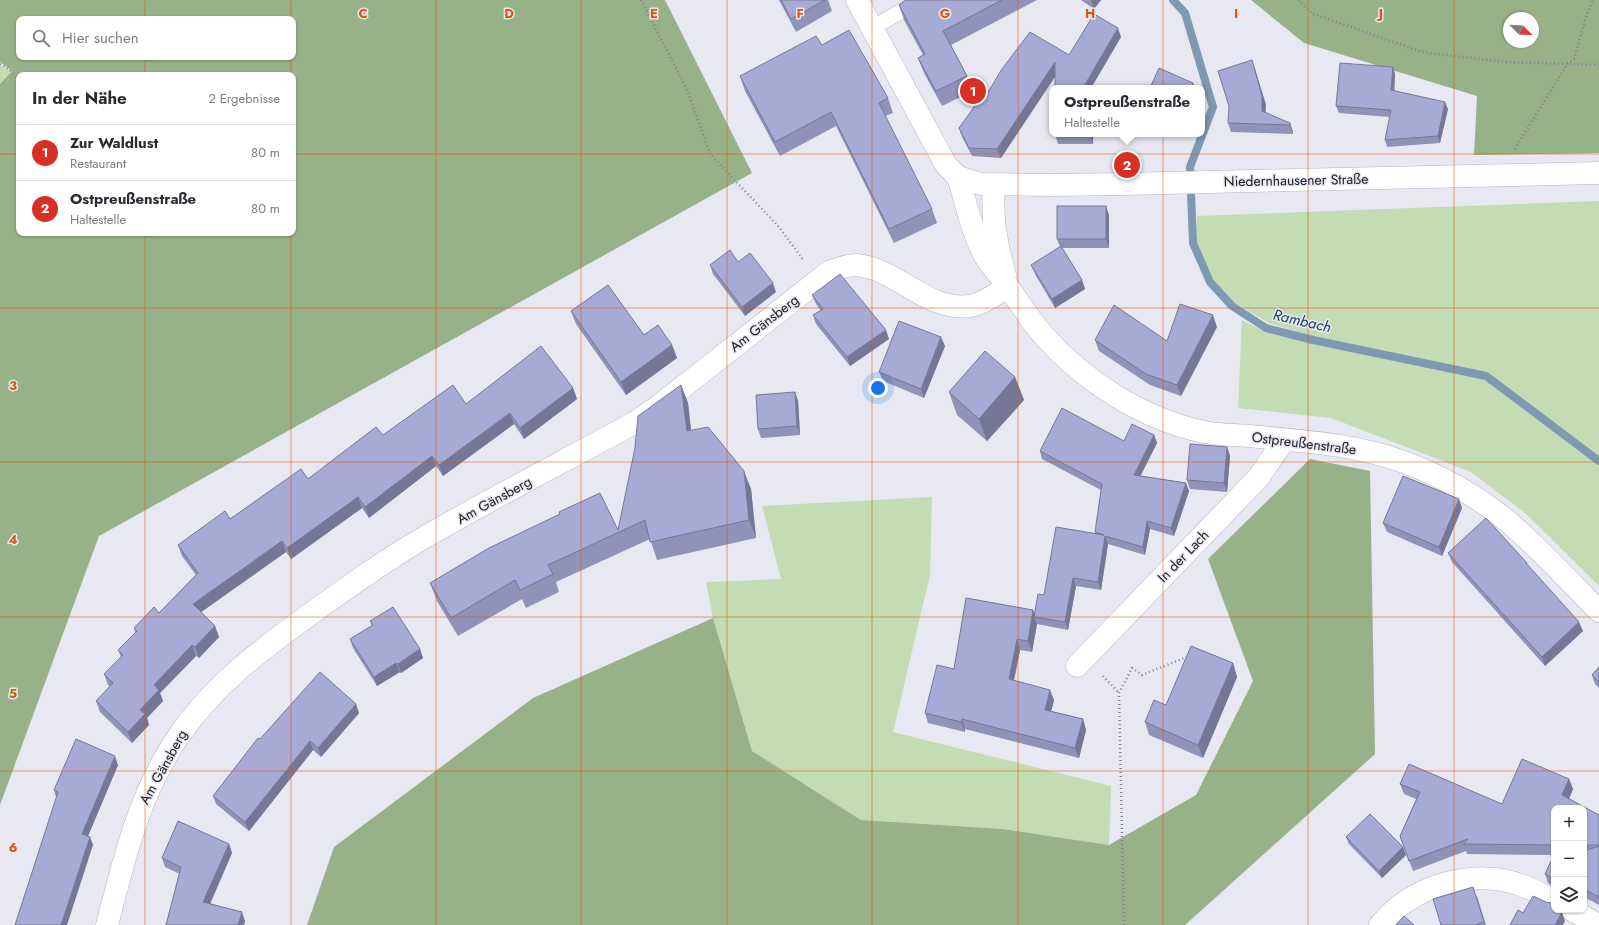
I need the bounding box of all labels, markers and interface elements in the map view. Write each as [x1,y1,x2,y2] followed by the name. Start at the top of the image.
[358,4,368,23] text: C
[504,4,514,23] text: D
[650,4,658,23] text: E
[796,4,804,23] text: F
[940,4,951,23] text: G
[1085,4,1095,23] text: H
[1234,4,1238,23] text: I
[1376,4,1383,23] text: J
[1503,12,1539,48] north arrow
[16,16,296,60] search box
[30,27,52,49] icon: search
[62,27,139,49] text: Hier suchen
[960,76,986,106] pin: 1
[1049,85,1205,137] popup
[32,86,127,110] text: In der Nähe
[208,89,280,108] text: 2 Ergebnisse
[1064,91,1190,113] text: Ostpreußenstraße
[1064,113,1120,132] text: Haltestelle
[70,132,158,154] text: Zur Waldlust
[42,143,48,162] text: 1
[251,143,280,162] text: 80 m
[1114,150,1140,180] pin: 2
[70,154,126,173] text: Restaurant
[1224,169,1368,191] street label: Niedernhausener Straße
[70,188,196,210] text: Ostpreußenstraße
[41,199,49,218] text: 2
[251,199,280,218] text: 80 m
[70,210,126,229] text: Haltestelle
[725,290,803,356] street label: Am Gänsberg
[1271,304,1333,338] water label: Rambach
[9,376,17,395] text: 3
[868,378,888,398] your location
[1251,427,1357,459] street label: Ostpreußenstraße
[453,471,535,529] street label: Am Gänsberg
[1153,525,1213,587] street label: In der Lach
[8,530,18,549] text: 4
[9,684,17,703] text: 5
[134,726,192,808] street label: Am Gänsberg
[1551,805,1587,913] map controls
[1551,805,1587,841] button: +
[9,838,18,857] text: 6
[1551,841,1587,877] button: −
[1551,877,1587,913] button: layers

